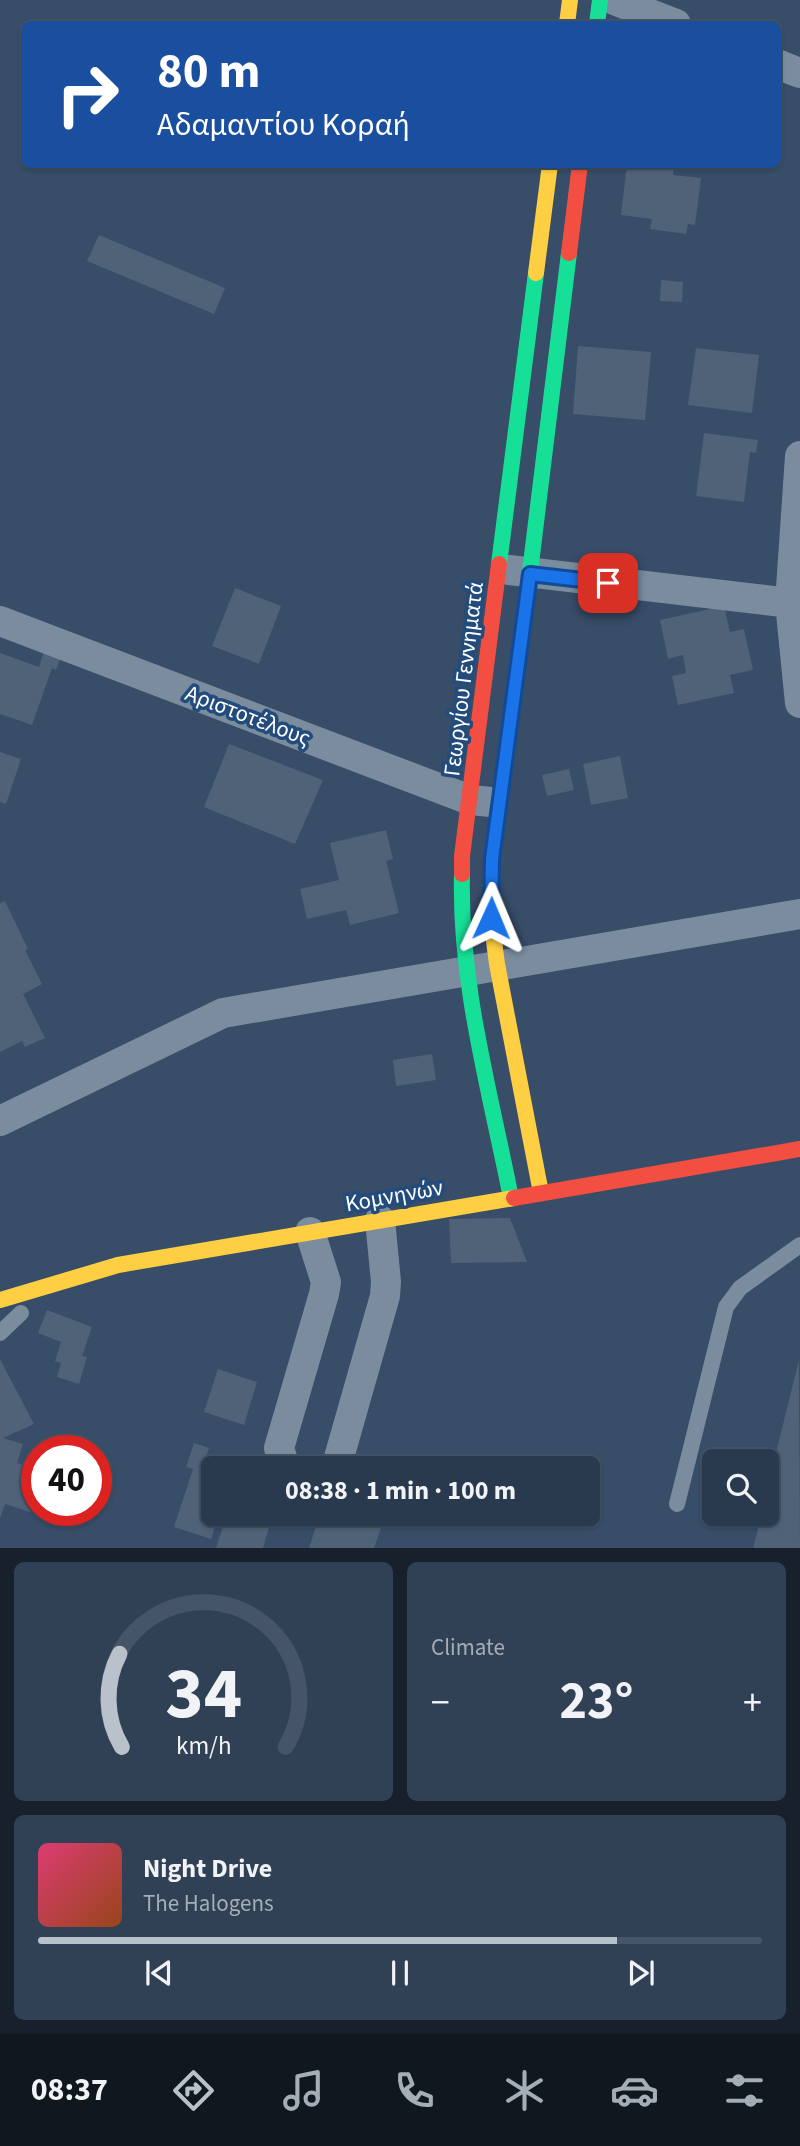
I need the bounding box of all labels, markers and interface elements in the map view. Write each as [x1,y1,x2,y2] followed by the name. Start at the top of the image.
[157,37,261,107] text: 80 m
[42,49,133,140] icon: right
[157,102,410,148] text: Αδαμαντίου Κοραή
[578,553,638,613] pin
[589,564,627,602] icon: arrive
[435,580,492,778] street label: Γεωργίου Γεννηματά
[181,677,315,754] street label: Αριστοτέλους
[454,881,528,955] position arrow
[343,1171,446,1220] street label: Κομνηνών
[21,1435,112,1526] speed limit sign: 40
[702,1449,779,1526] map controls
[702,1449,779,1526] button: search
[285,1472,516,1509] text: 08:38 · 1 min · 100 m
[431,1631,505,1664] text: Climate
[165,1643,242,1747] text: 34
[560,1665,633,1739] text: 23°
[431,1676,450,1730] text: −
[743,1676,762,1730] text: +
[176,1728,231,1764] text: km/h
[143,1850,272,1887] text: Night Drive
[143,1887,274,1920] text: The Halogens
[140,1954,178,1992] icon: previous
[381,1954,419,1992] icon: pause
[622,1954,660,1992] icon: next
[169,2066,218,2115] icon: directions
[279,2066,328,2115] icon: music
[390,2066,439,2115] icon: phone
[500,2066,549,2115] icon: climate
[610,2066,659,2115] icon: car
[720,2066,769,2115] icon: filters
[31,2067,108,2113] text: 08:37

